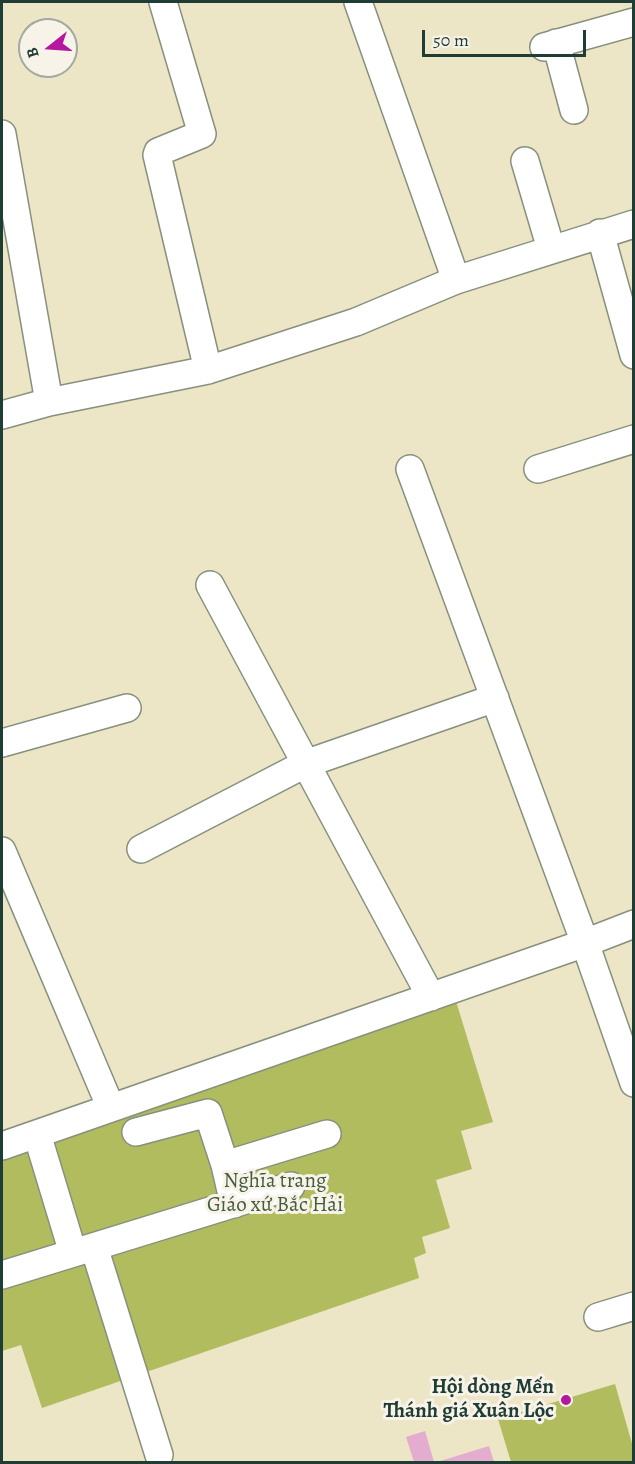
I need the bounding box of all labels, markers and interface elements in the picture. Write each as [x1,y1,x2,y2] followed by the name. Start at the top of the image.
[18,18,78,78] north arrow
[425,18,588,56] scale bar
[433,28,469,52] text: 50 m
[21,45,45,61] text: B
[207,1169,343,1219] park label: Nghĩa trang Giáo xứ Bắc Hải
[383,1375,554,1425] place label: Hội dòng Mến Thánh giá Xuân Lộc
[559,1393,573,1407] marker: Hội dòng Mến Thánh giá Xuân Lộc

